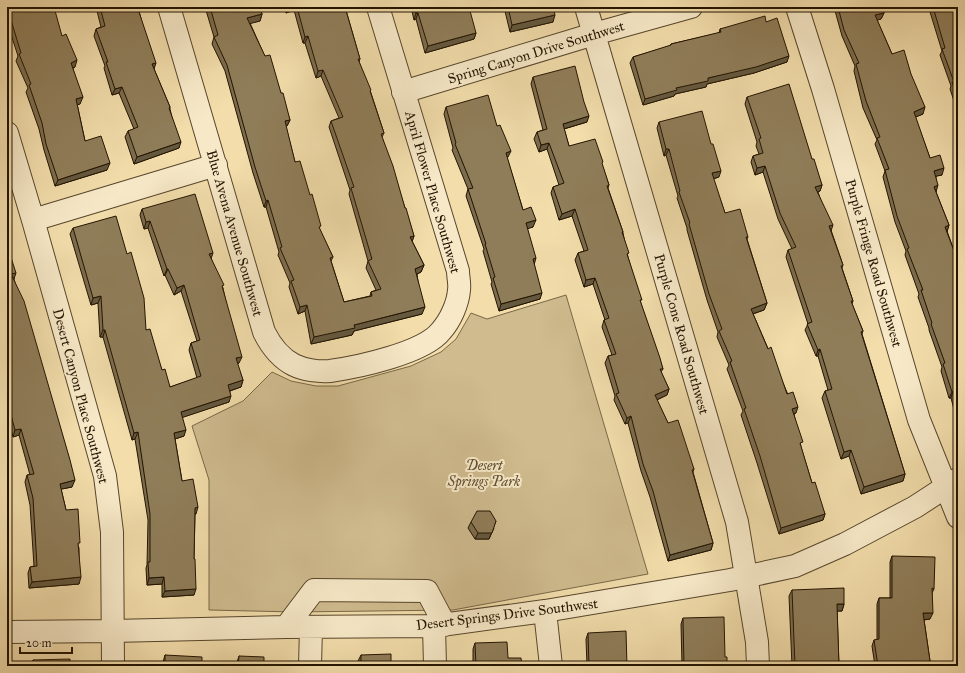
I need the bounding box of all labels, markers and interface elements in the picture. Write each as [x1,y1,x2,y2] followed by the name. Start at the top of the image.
[446,17,627,87] street label: Spring Canyon Drive Southwest
[401,108,464,275] street label: April Flower Place Southwest
[203,148,266,318] street label: Blue Avena Avenue Southwest
[841,177,906,349] street label: Purple Fringe Road Southwest
[650,252,713,416] street label: Purple Cone Road Southwest
[49,307,112,486] street label: Desert Canyon Place Southwest
[447,457,521,491] park label: Desert Springs Park
[415,595,599,634] street label: Desert Springs Drive Southwest
[20,629,72,655] scale bar
[26,636,52,650] text: 20 m

